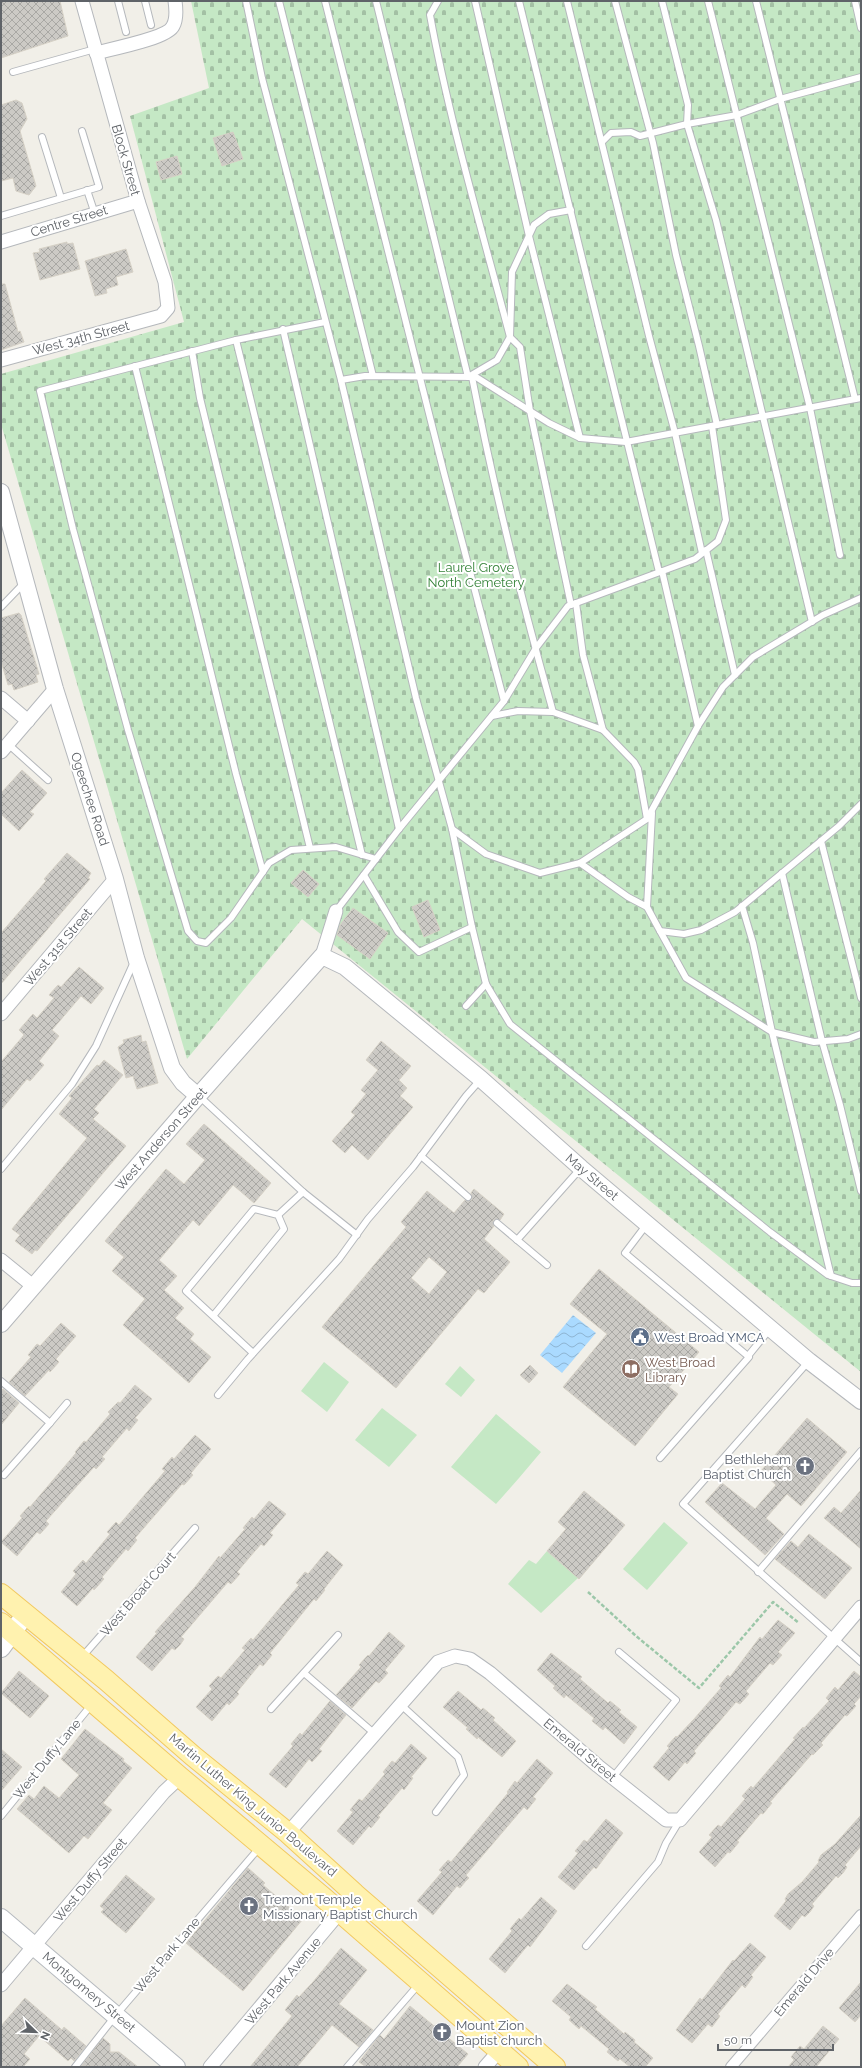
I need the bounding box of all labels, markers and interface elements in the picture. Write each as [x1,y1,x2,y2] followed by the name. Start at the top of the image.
[109,123,143,198] street label: Block Street
[29,202,110,240] street label: Centre Street
[31,318,132,358] street label: West 34th Street
[427,560,525,590] park label: Laurel Grove North Cemetery
[68,750,112,848] street label: Ogeechee Road
[21,905,95,989] street label: West 31st Street
[112,1084,210,1194] street label: West Anderson Street
[563,1151,622,1204] street label: May Street
[629,1326,651,1348] public building icon: West Broad YMCA
[654,1330,765,1345] place label: West Broad YMCA
[645,1355,715,1385] place label: West Broad Library
[620,1358,642,1380] library icon: West Broad Library
[703,1452,791,1482] place label: Bethlehem Baptist Church
[794,1455,816,1477] church icon: Bethlehem Baptist Church
[97,1548,179,1639] street label: West Broad Court
[541,1715,620,1785] street label: Emerald Street
[10,1716,84,1802] street label: West Duffy Lane
[166,1730,340,1880] street label: Martin Luther King Junior Boulevard
[51,1834,130,1925] street label: West Duffy Street
[263,1892,418,1922] place label: Tremont Temple Missionary Baptist Church
[238,1895,260,1917] church icon: Tremont Temple Missionary Baptist Church
[131,1914,203,1996] street label: West Park Lane
[242,1934,324,2028] street label: West Park Avenue
[771,1944,837,2019] street label: Emerald Drive
[39,1949,139,2036] street label: Montgomery Street
[16,2012,56,2052] north arrow
[456,2018,542,2048] place label: Mount Zion Baptist church
[431,2021,453,2043] church icon: Mount Zion Baptist church
[718,2026,833,2052] scale bar
[37,2029,52,2042] text: N
[724,2033,752,2047] text: 50 m

